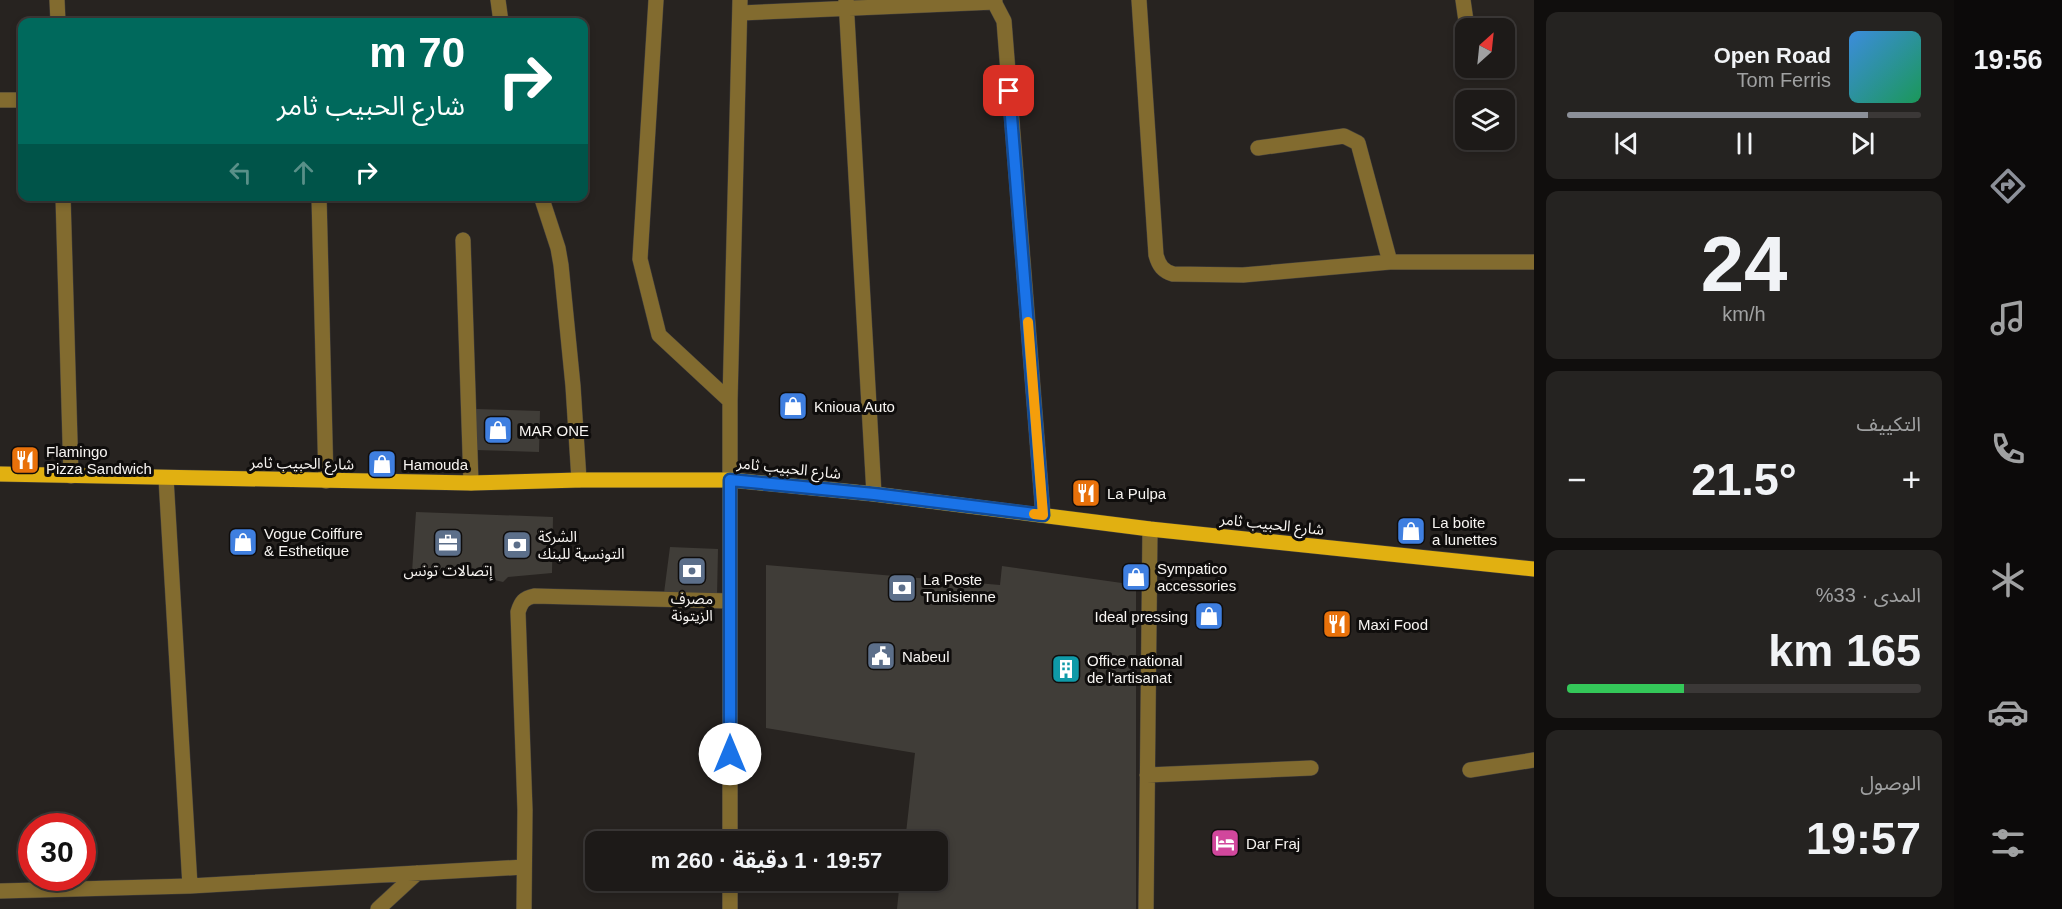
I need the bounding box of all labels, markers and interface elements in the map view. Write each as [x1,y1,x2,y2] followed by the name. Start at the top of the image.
[1455,18,1515,78] north arrow
[1455,18,1515,150] map controls
[369,29,465,76] text: 70 m
[486,42,564,120] icon: right
[1714,43,1831,68] text: Open Road
[1973,45,2043,75] text: 19:56
[983,65,1034,116] pin
[1737,69,1831,91] text: Tom Ferris
[992,74,1025,107] icon: arrive
[1455,90,1515,150] button: layers
[277,91,465,121] text: شارع الحبيب ثامر
[1610,127,1643,160] icon: previous
[1728,127,1761,160] icon: pause
[1846,127,1879,160] icon: next
[224,156,257,189] icon: left
[287,156,320,189] icon: ahead
[350,156,383,189] icon: right
[1987,165,2029,207] icon: directions
[1701,220,1787,308] text: 24
[1987,297,2029,339] icon: music
[1722,303,1766,325] text: km/h
[777,390,809,422] shop icon: Knioua Auto
[814,398,895,415] place label: Knioua Auto
[1857,413,1921,435] text: التكييف
[482,414,514,446] shop icon: MAR ONE
[519,422,589,439] place label: MAR ONE
[1987,428,2029,470] icon: phone
[46,443,152,477] place label: Flamingo Pizza Sandwich
[9,444,41,476] restaurant icon: Flamingo Pizza Sandwich
[366,448,398,480] shop icon: Hamouda
[249,454,355,476] street label: شارع الحبيب ثامر
[735,454,842,486] street label: شارع الحبيب ثامر
[1691,454,1797,505] text: 21.5°
[403,456,469,473] place label: Hamouda
[1567,461,1586,498] text: −
[1902,461,1921,498] text: +
[1070,477,1102,509] restaurant icon: La Pulpa
[1107,485,1167,502] place label: La Pulpa
[1218,510,1325,542] street label: شارع الحبيب ثامر
[1432,514,1497,548] place label: La boite a lunettes
[1395,515,1427,547] shop icon: La boite a lunettes
[264,525,363,559] place label: Vogue Coiffure & Esthetique
[227,526,259,558] shop icon: Vogue Coiffure & Esthetique
[432,527,464,559] office icon: إتصالات تونس
[538,528,625,563] place label: الشركة التونسية للبنك
[501,529,533,561] bank icon: الشركة التونسية للبنك
[676,555,708,587] bank icon: مصرف الزيتونة
[1987,559,2029,601] icon: climate
[1157,560,1236,594] place label: Sympatico accessories
[1120,561,1152,593] shop icon: Sympatico accessories
[403,562,493,581] place label: إتصالات تونس
[923,571,996,605] place label: La Poste Tunisienne
[886,572,918,604] bank icon: La Poste Tunisienne
[1816,584,1921,606] text: المدى · 33%
[671,590,713,625] place label: مصرف الزيتونة
[1193,600,1225,632] shop icon: Ideal pressing
[1095,608,1188,625] place label: Ideal pressing
[1321,608,1353,640] restaurant icon: Maxi Food
[1358,616,1428,633] place label: Maxi Food
[1768,625,1921,676] text: 165 km
[865,640,897,672] public building icon: Nabeul
[902,648,950,665] place label: Nabeul
[1087,652,1183,686] place label: Office national de l'artisanat
[1050,653,1082,685] building icon: Office national de l'artisanat
[1987,691,2029,733] icon: car
[698,722,762,786] position arrow
[1860,772,1921,794] text: الوصول
[18,813,96,891] speed limit sign: 30
[1806,813,1921,864] text: 19:57
[1987,822,2029,864] icon: filters
[1209,827,1241,859] hotel icon: Dar Fraj
[1246,835,1300,852] place label: Dar Fraj
[651,848,882,873] text: 19:57 · 1 دقيقة · 260 m

